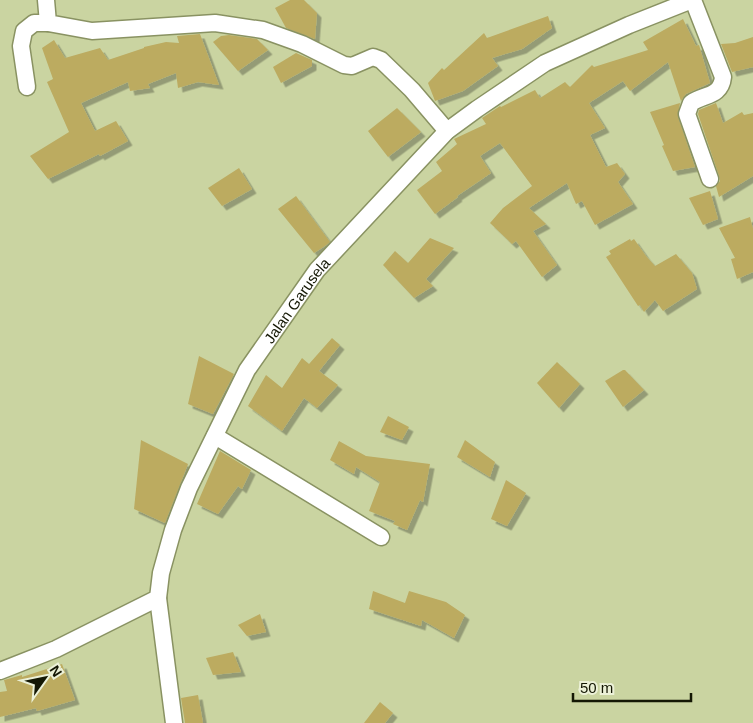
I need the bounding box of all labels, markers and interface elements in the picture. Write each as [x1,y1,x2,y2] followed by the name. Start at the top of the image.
[260,254,333,346] street label: Jalan Garusela
[20,653,70,703] north arrow
[46,662,65,680] text: N
[573,670,690,702] scale bar
[580,679,613,696] text: 50 m

